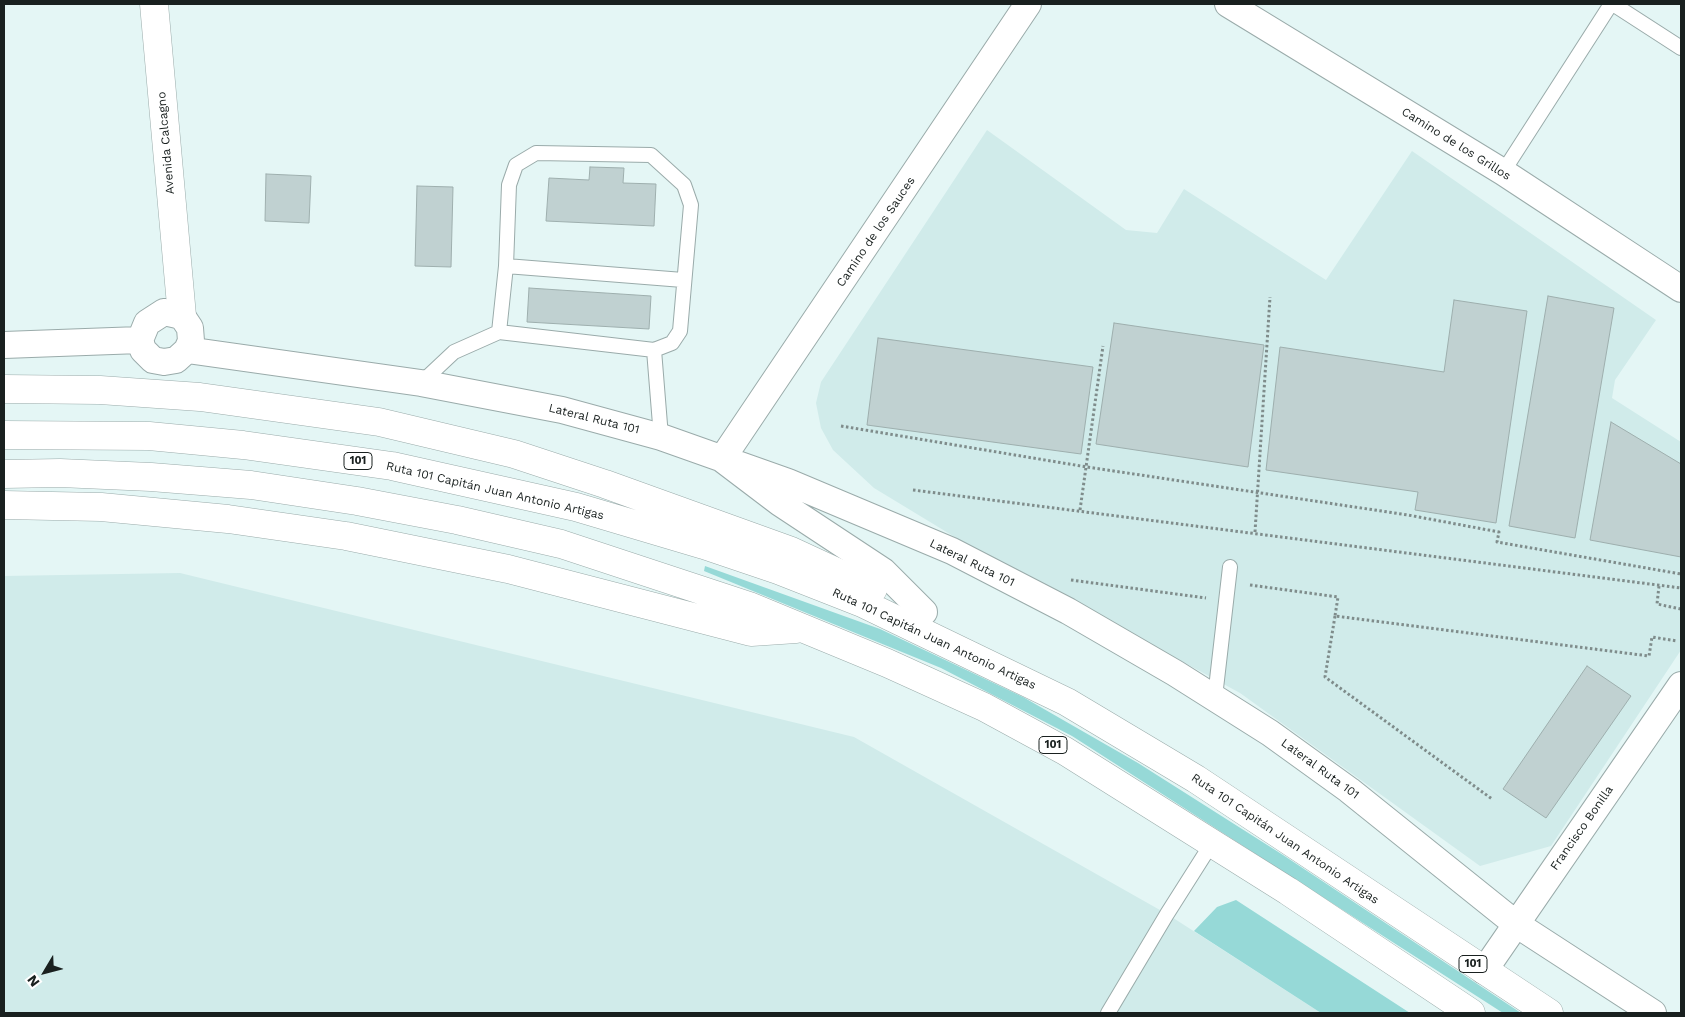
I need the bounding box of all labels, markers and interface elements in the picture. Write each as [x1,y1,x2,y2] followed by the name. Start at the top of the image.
[154,91,178,195] street label: Avenida Calcagno
[1399,105,1513,183] street label: Camino de los Grillos
[834,174,918,290] street label: Camino de los Sauces
[547,401,641,437] street label: Lateral Ruta 101
[344,452,372,470] road number: 101
[385,459,605,523] street label: Ruta 101 Capitán Juan Antonio Artigas
[927,536,1017,590] street label: Lateral Ruta 101
[830,585,1038,693] street label: Ruta 101 Capitán Juan Antonio Artigas
[1039,736,1067,754] road number: 101
[1278,736,1362,802] street label: Lateral Ruta 101
[1188,771,1382,907] street label: Ruta 101 Capitán Juan Antonio Artigas
[1547,783,1617,873] street label: Francisco Bonilla
[20,947,70,997] north arrow
[1459,956,1487,972] road number: 101
[24,972,43,990] text: N

